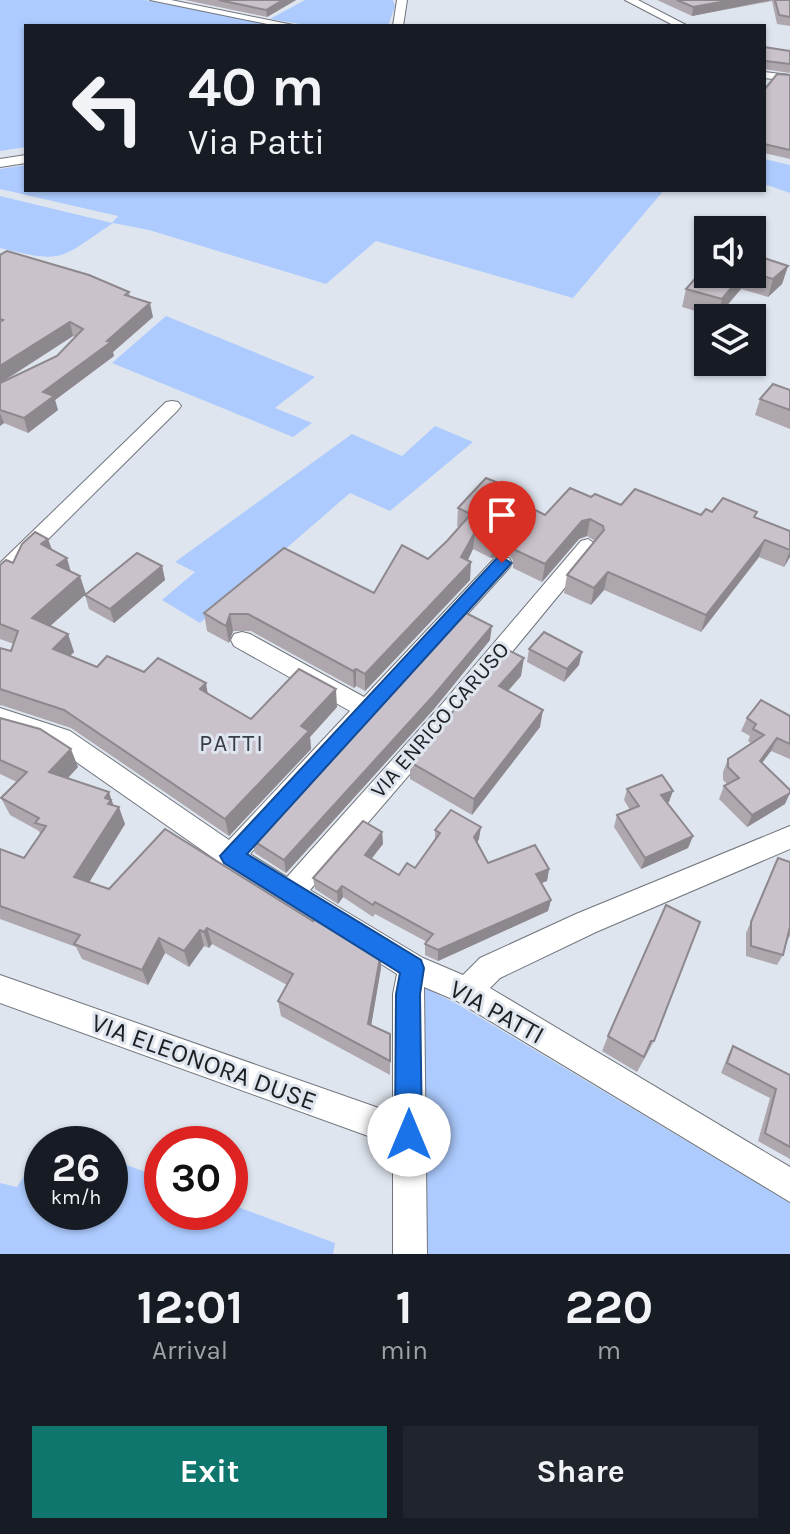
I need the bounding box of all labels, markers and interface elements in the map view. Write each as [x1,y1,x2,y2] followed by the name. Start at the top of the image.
[188,54,324,119] text: 40 m
[56,56,160,160] icon: left
[188,121,325,163] text: Via Patti
[694,216,766,376] map controls
[694,216,766,288] button: sound
[694,304,766,376] button: layers
[468,481,536,563] pin
[480,493,524,537] icon: arrive
[365,637,515,803] street label: VIA ENRICO CARUSO
[199,729,265,757] district label: PATTI
[444,973,550,1051] street label: VIA PATTI
[87,1007,321,1117] street label: VIA ELEONORA DUSE
[367,1093,451,1177] position arrow
[144,1126,248,1230] speed limit sign: 30
[52,1144,100,1191] text: 26
[51,1186,101,1209] text: km/h
[137,1279,243,1335] text: 12:01
[395,1279,413,1335] text: 1
[565,1279,653,1335] text: 220
[152,1335,228,1366] text: Arrival
[380,1335,428,1366] text: min
[597,1335,621,1366] text: m
[32,1426,387,1518] button: Exit
[403,1426,758,1518] button: Share

